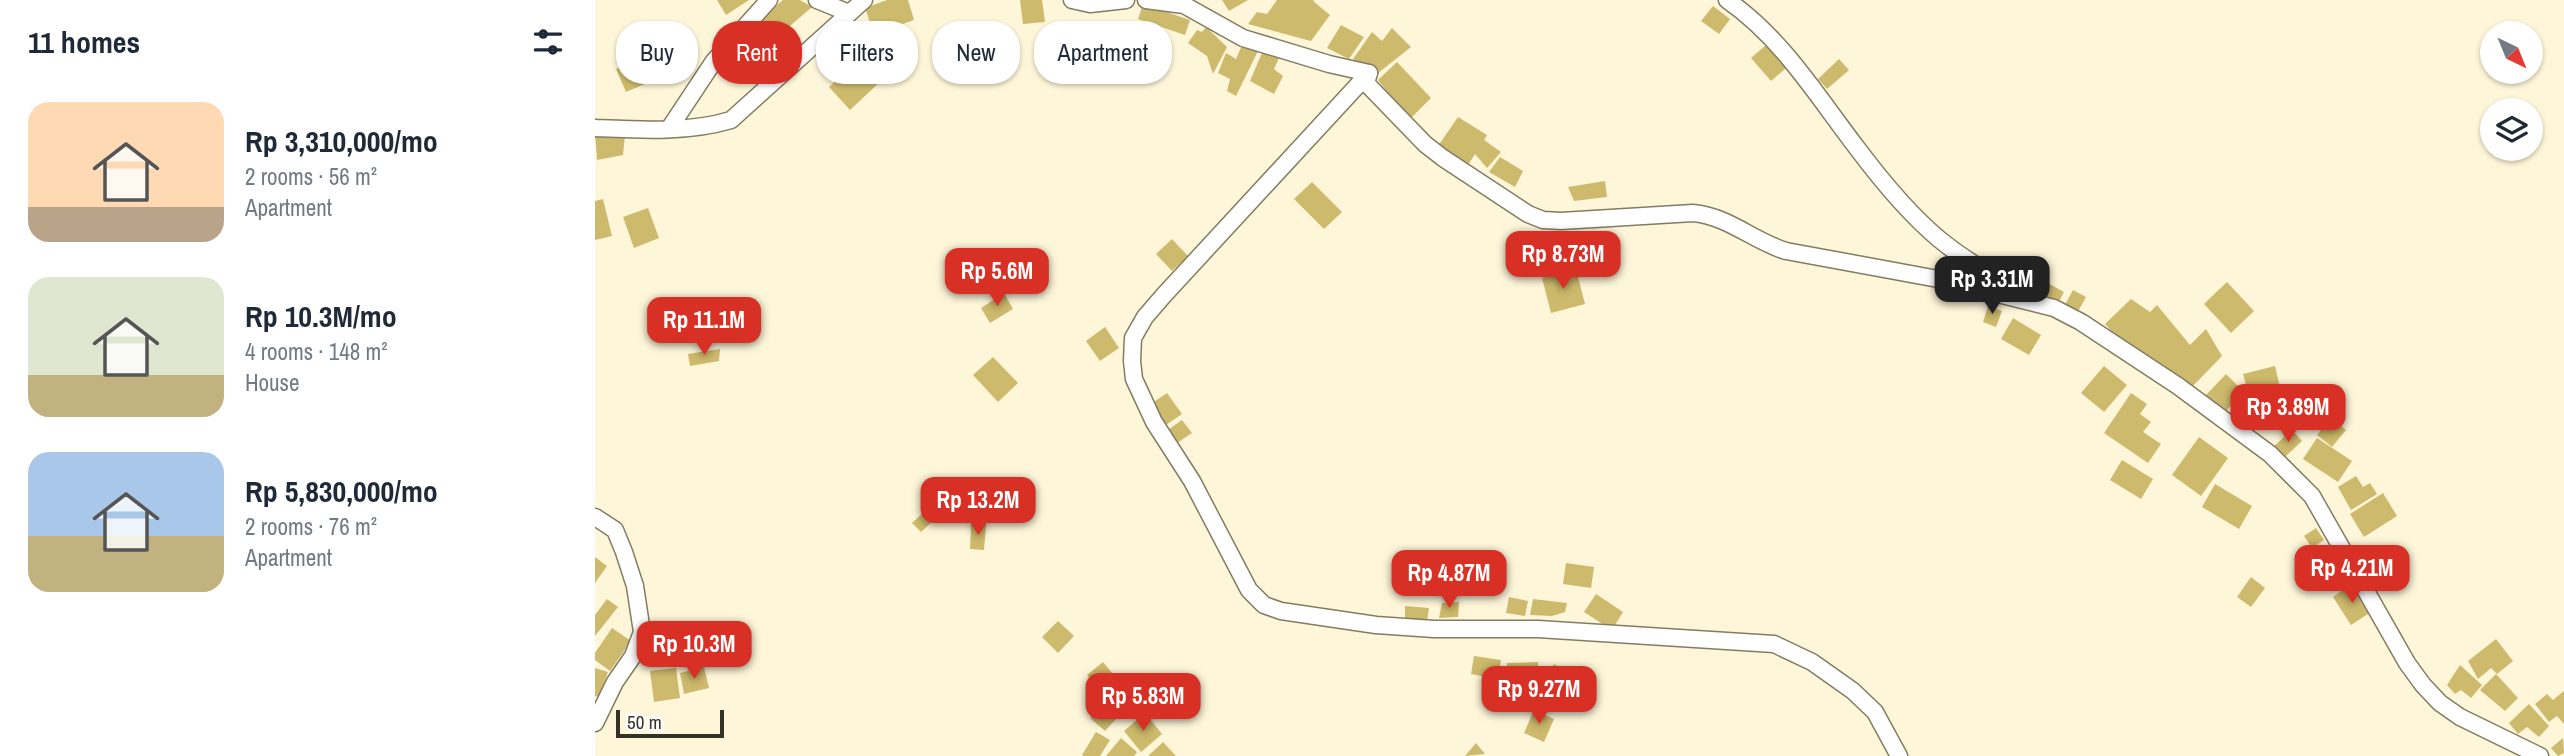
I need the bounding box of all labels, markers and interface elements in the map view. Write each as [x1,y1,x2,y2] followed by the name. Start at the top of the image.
[616,21,698,84] chip: Buy
[712,21,802,84] chip: Rent
[816,21,918,84] chip: Filters
[932,21,1020,84] chip: New
[1034,21,1172,84] chip: Apartment
[2480,21,2543,84] north arrow
[2480,21,2543,161] map controls
[28,22,140,62] text: 11 homes
[529,23,567,61] icon: filters
[2480,98,2543,161] button: layers
[245,121,438,161] text: Rp 3,310,000/mo
[84,130,168,214] icon: home
[245,161,377,192] text: 2 rooms · 56 m²
[245,192,332,223] text: Apartment
[1491,232,1635,291] pin: Rp 8.73M
[1522,238,1604,269] text: Rp 8.73M
[932,248,1062,308] pin: Rp 5.6M
[961,255,1033,286] text: Rp 5.6M
[1920,256,2064,316] pin: Rp 3.31M
[1951,263,2033,294] text: Rp 3.31M
[245,296,397,336] text: Rp 10.3M/mo
[632,298,776,357] pin: Rp 11.1M
[663,304,745,335] text: Rp 11.1M
[84,305,168,389] icon: home
[245,336,388,367] text: 4 rooms · 148 m²
[245,367,300,398] text: House
[2216,384,2360,444] pin: Rp 3.89M
[2247,391,2329,422] text: Rp 3.89M
[245,471,438,511] text: Rp 5,830,000/mo
[906,477,1050,537] pin: Rp 13.2M
[84,480,168,564] icon: home
[937,484,1019,515] text: Rp 13.2M
[245,511,377,542] text: 2 rooms · 76 m²
[245,542,332,573] text: Apartment
[2280,546,2424,605] pin: Rp 4.21M
[1377,550,1521,610] pin: Rp 4.87M
[2311,552,2393,583] text: Rp 4.21M
[1408,557,1490,588] text: Rp 4.87M
[622,622,766,681] pin: Rp 10.3M
[653,628,735,659] text: Rp 10.3M
[1467,666,1611,726] pin: Rp 9.27M
[1498,673,1580,704] text: Rp 9.27M
[1071,674,1215,733] pin: Rp 5.83M
[1102,680,1184,711] text: Rp 5.83M
[616,707,725,739] scale bar
[627,709,662,735] text: 50 m

